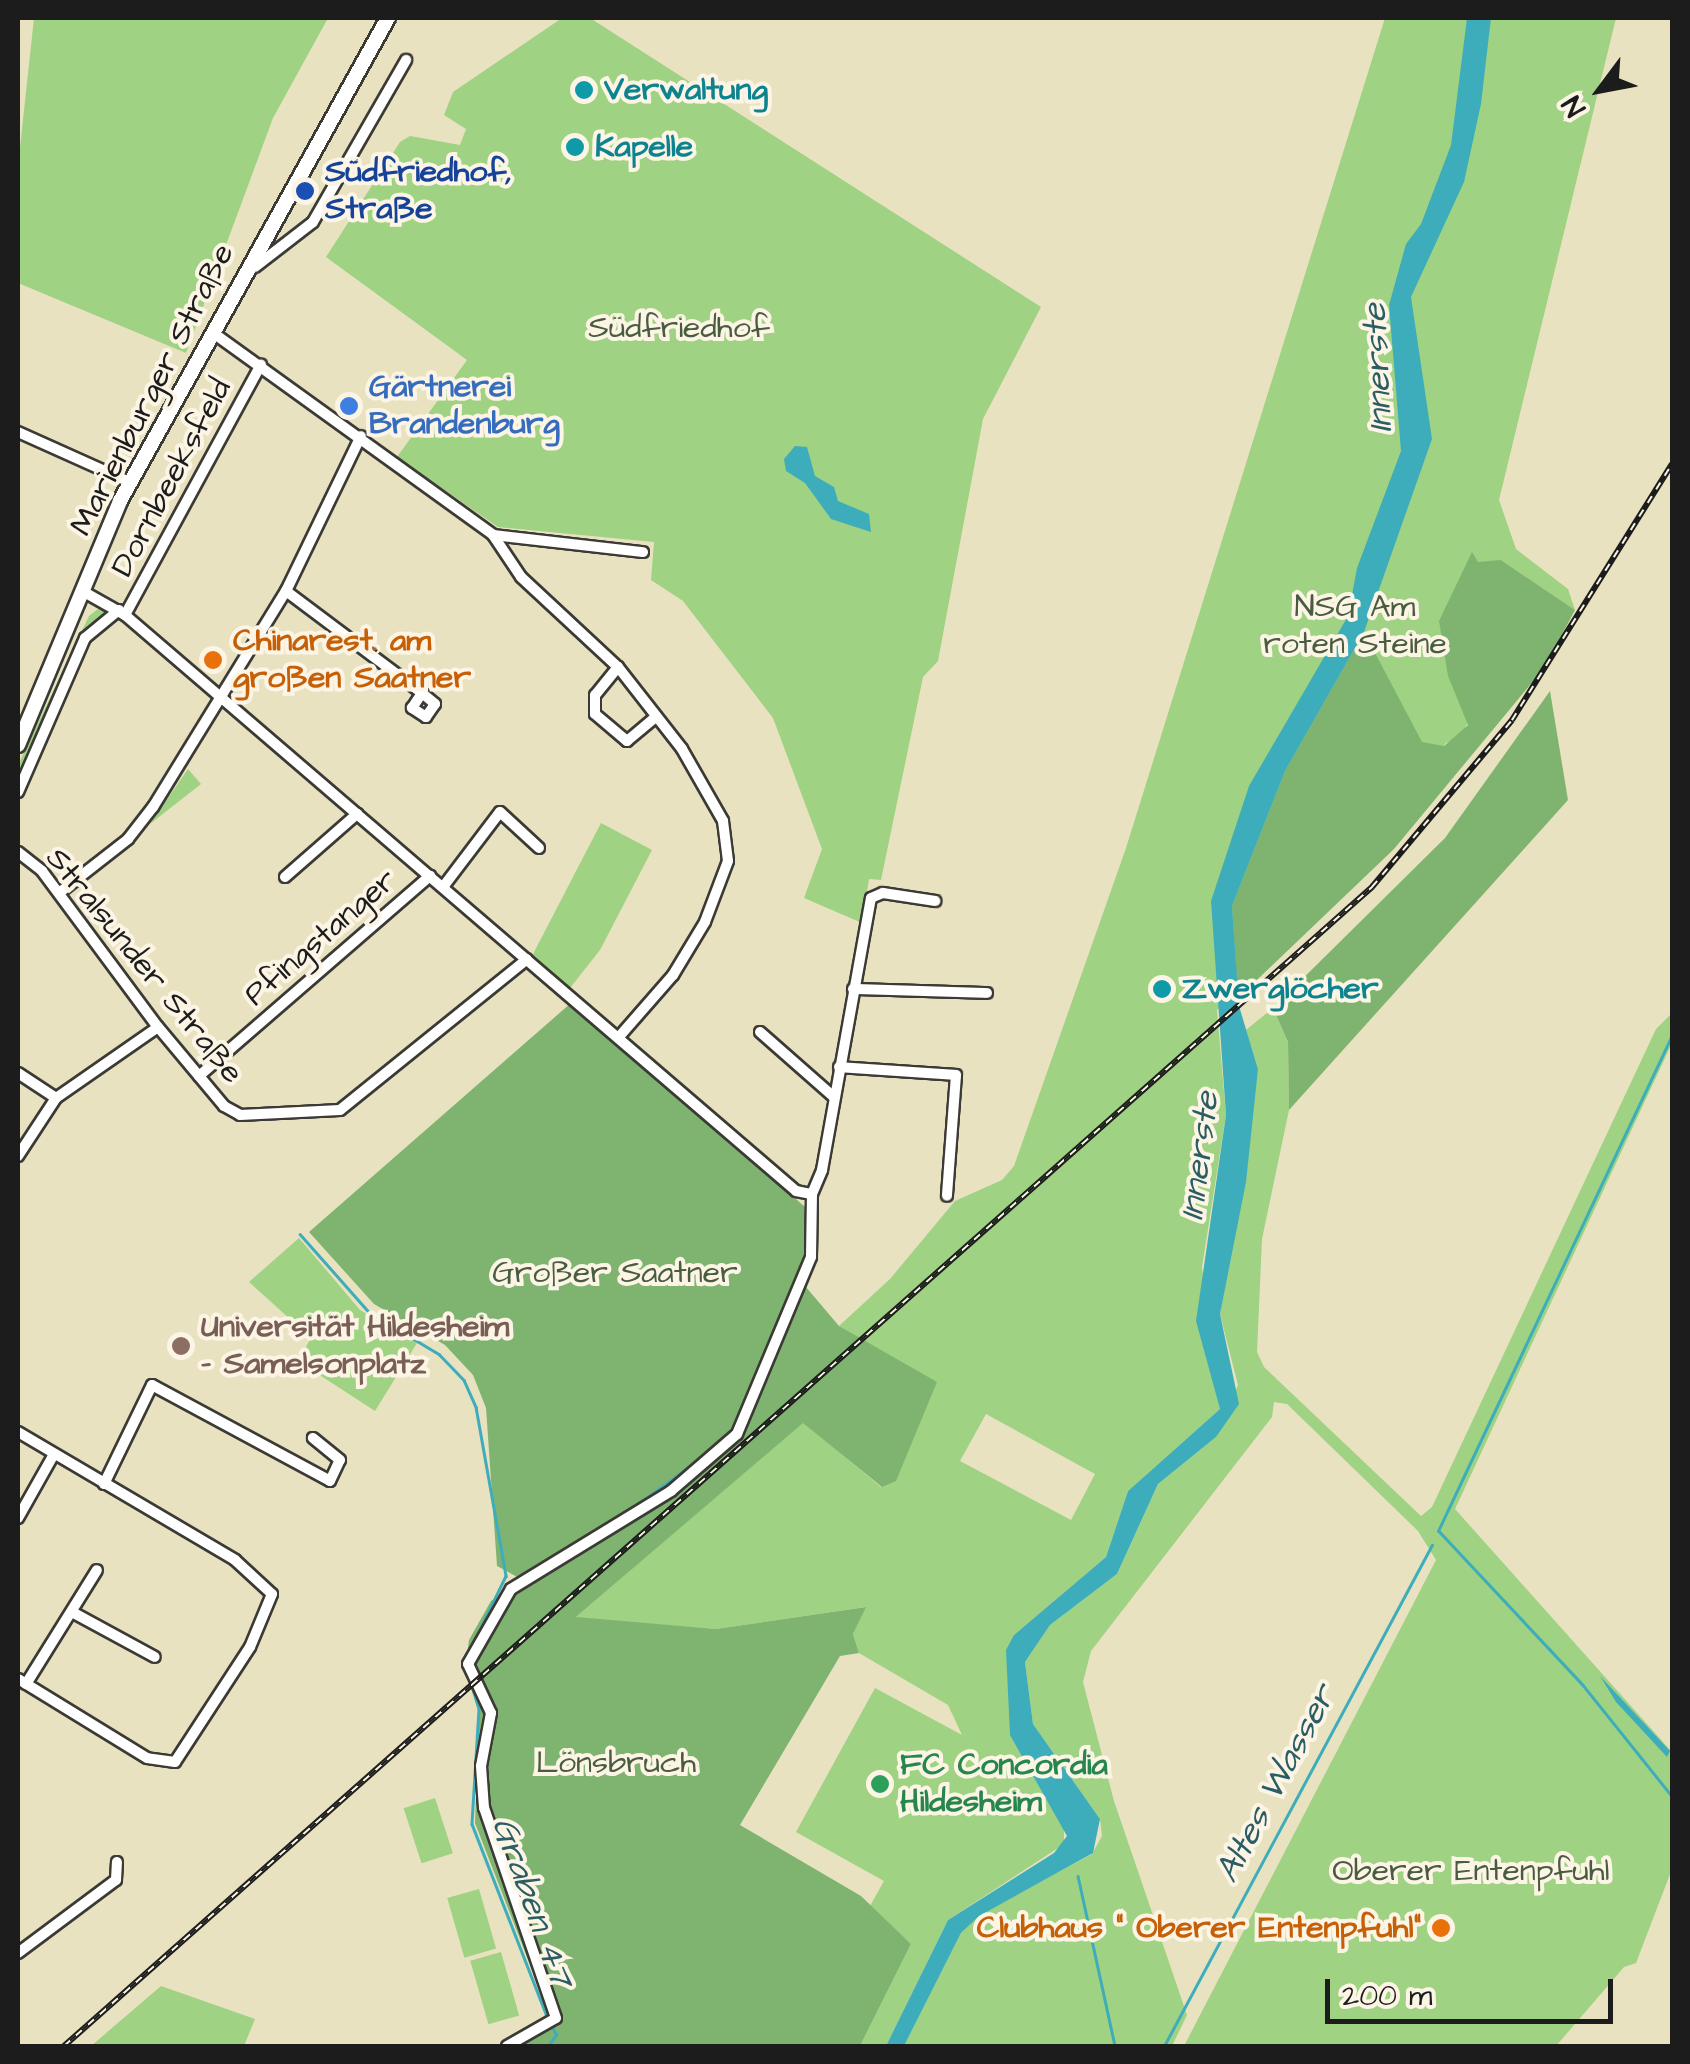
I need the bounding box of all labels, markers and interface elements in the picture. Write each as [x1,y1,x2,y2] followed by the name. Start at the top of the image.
[1550,40,1650,140] north arrow
[604,71,768,109] place label: Verwaltung
[573,79,595,101] marker: Verwaltung
[1553,88,1595,124] text: N
[595,128,693,166] place label: Kapelle
[564,136,586,158] marker: Kapelle
[325,154,512,229] place label: Südfriedhof, Straße
[294,180,316,202] marker: Südfriedhof, Straße
[63,238,243,542] street label: Marienburger Straße
[1354,302,1402,434] water label: Innerste
[588,309,770,347] park label: Südfriedhof
[369,369,560,444] place label: Gärtnerei Brandenburg
[104,373,240,583] street label: Dornbeeksfeld
[338,395,360,417] marker: Gärtnerei Brandenburg
[1263,589,1447,664] park label: NSG Am roten Steine
[233,623,471,698] place label: Chinarest. am großen Saatner
[202,649,224,671] marker: Chinarest. am großen Saatner
[37,840,251,1092] street label: Stralsunder Straße
[237,861,405,1015] street label: Pfingstanger
[1182,970,1379,1008] place label: Zwerglöcher
[1151,978,1173,1000] marker: Zwerglöcher
[1171,1089,1229,1223] water label: Innerste
[492,1254,738,1292] park label: Großer Saatner
[201,1309,509,1384] place label: Universität Hildesheim - Samelsonplatz
[170,1335,192,1357] marker: Universität Hildesheim - Samelsonplatz
[1207,1678,1345,1890] water label: Altes Wasser
[536,1744,696,1782] park label: Lönsbruch
[900,1747,1108,1822] place label: FC Concordia Hildesheim
[869,1773,891,1795] marker: FC Concordia Hildesheim
[482,1812,582,1992] water label: Graben 47
[1332,1852,1610,1890] park label: Oberer Entenpfuhl
[977,1909,1421,1947] place label: Clubhaus " Oberer Entenpfuhl"
[1430,1917,1452,1939] marker: Clubhaus " Oberer Entenpfuhl"
[1330,1959,1618,2021] scale bar
[1342,1975,1432,2017] text: 200 m

